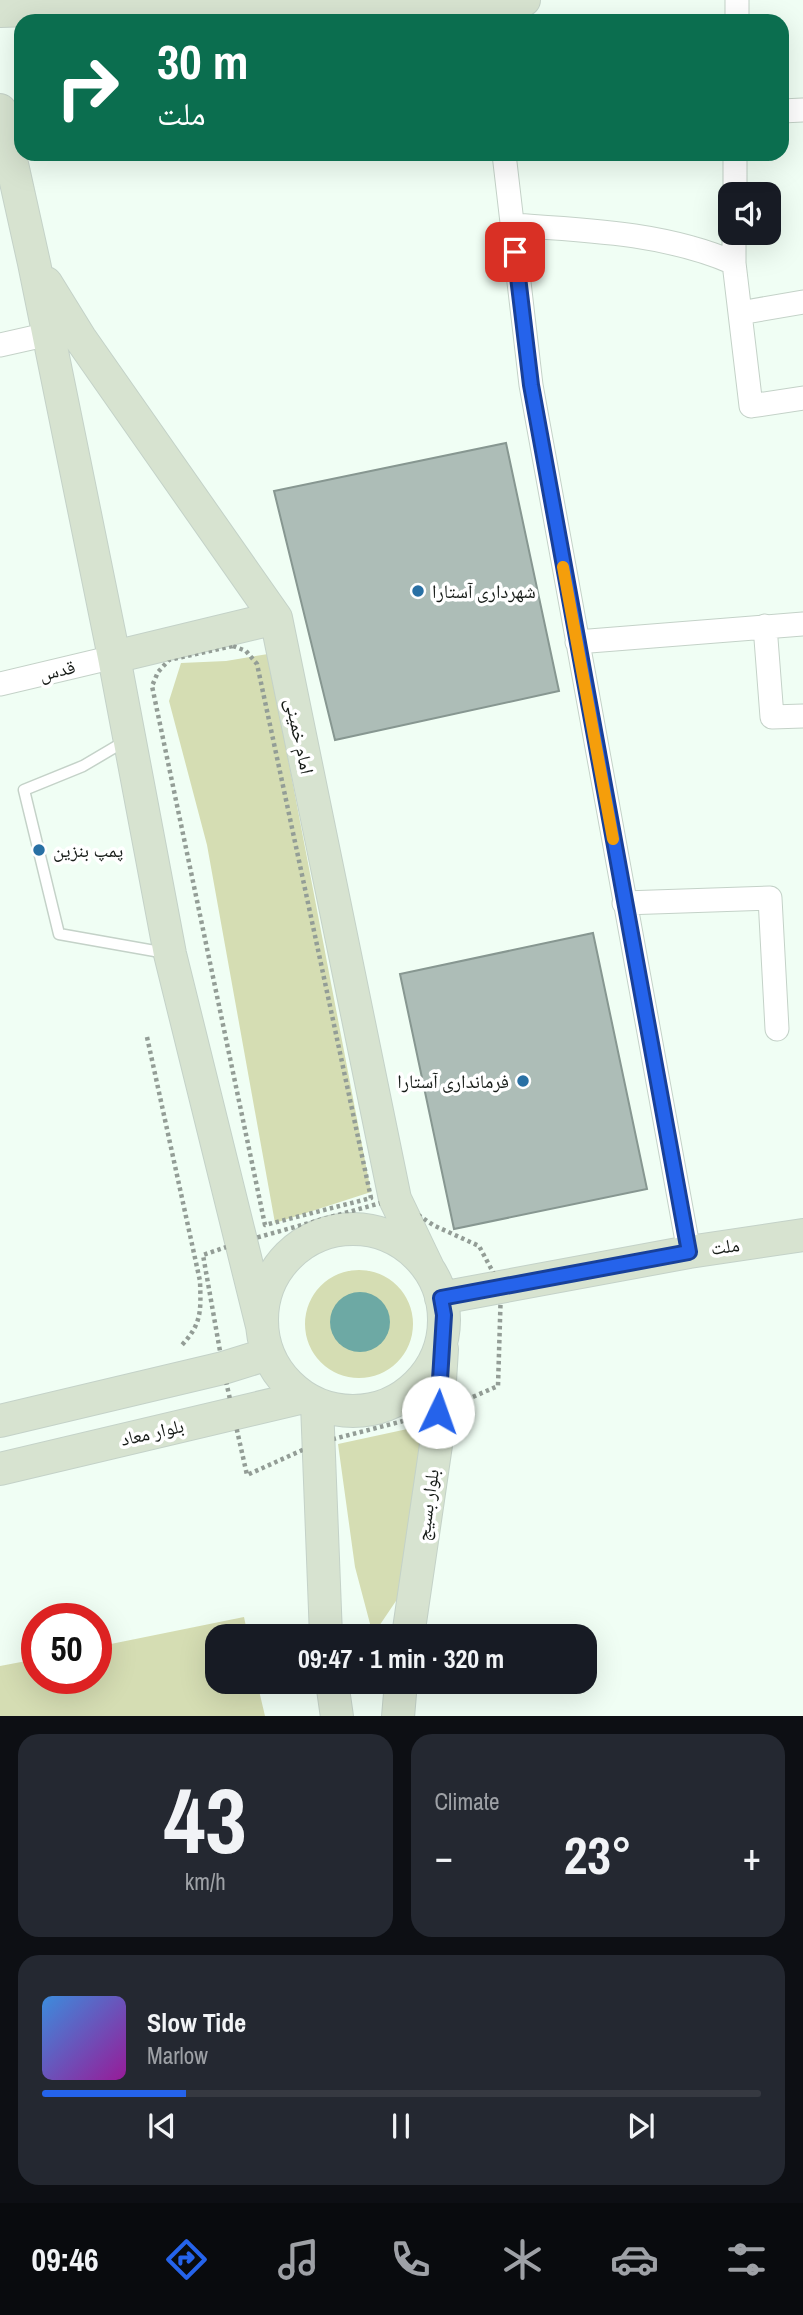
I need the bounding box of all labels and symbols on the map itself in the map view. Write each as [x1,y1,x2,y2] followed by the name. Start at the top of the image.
[485,222,545,282] pin
[432,578,536,604] place label: شهرداری آستارا
[410,583,426,599] marker: شهرداری آستارا
[36,653,78,687] street label: قدس
[278,696,321,777] street label: امام خمینی
[53,837,123,863] place label: پمپ بنزین
[31,842,47,858] marker: پمپ بنزین
[397,1068,509,1094] place label: فرمانداری آستارا
[515,1073,531,1089] marker: فرمانداری آستارا
[709,1231,741,1261] street label: ملت
[401,1375,475,1449] position arrow
[118,1412,186,1452] street label: بلوار معاد
[409,1467,445,1543] street label: بلوار بسیج
[21,1603,112,1694] speed limit sign: 50

